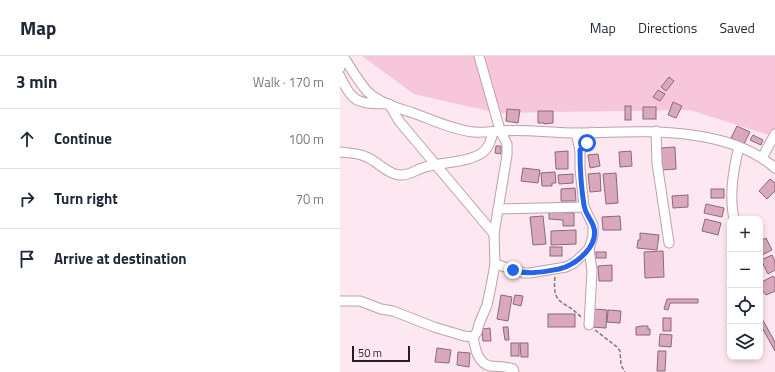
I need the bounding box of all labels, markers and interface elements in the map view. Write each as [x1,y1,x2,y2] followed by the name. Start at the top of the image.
[20,13,56,42] text: Map
[590,17,616,38] text: Map
[638,17,697,38] text: Directions
[719,17,755,38] text: Saved
[16,69,57,95] text: 3 min
[253,72,324,92] text: Walk · 170 m
[54,127,112,150] text: Continue
[16,128,38,150] icon: ahead
[288,129,324,149] text: 100 m
[578,134,596,152] route start
[54,187,118,210] text: Turn right
[16,188,38,210] icon: right
[296,189,324,209] text: 70 m
[727,216,763,360] map controls
[727,216,763,252] button: +
[54,247,187,270] text: Arrive at destination
[16,248,38,270] icon: arrive
[727,252,763,288] button: −
[504,261,522,279] route end
[727,288,763,324] button: locate
[727,324,763,360] button: layers
[352,344,410,363] scale bar
[358,345,382,361] text: 50 m

